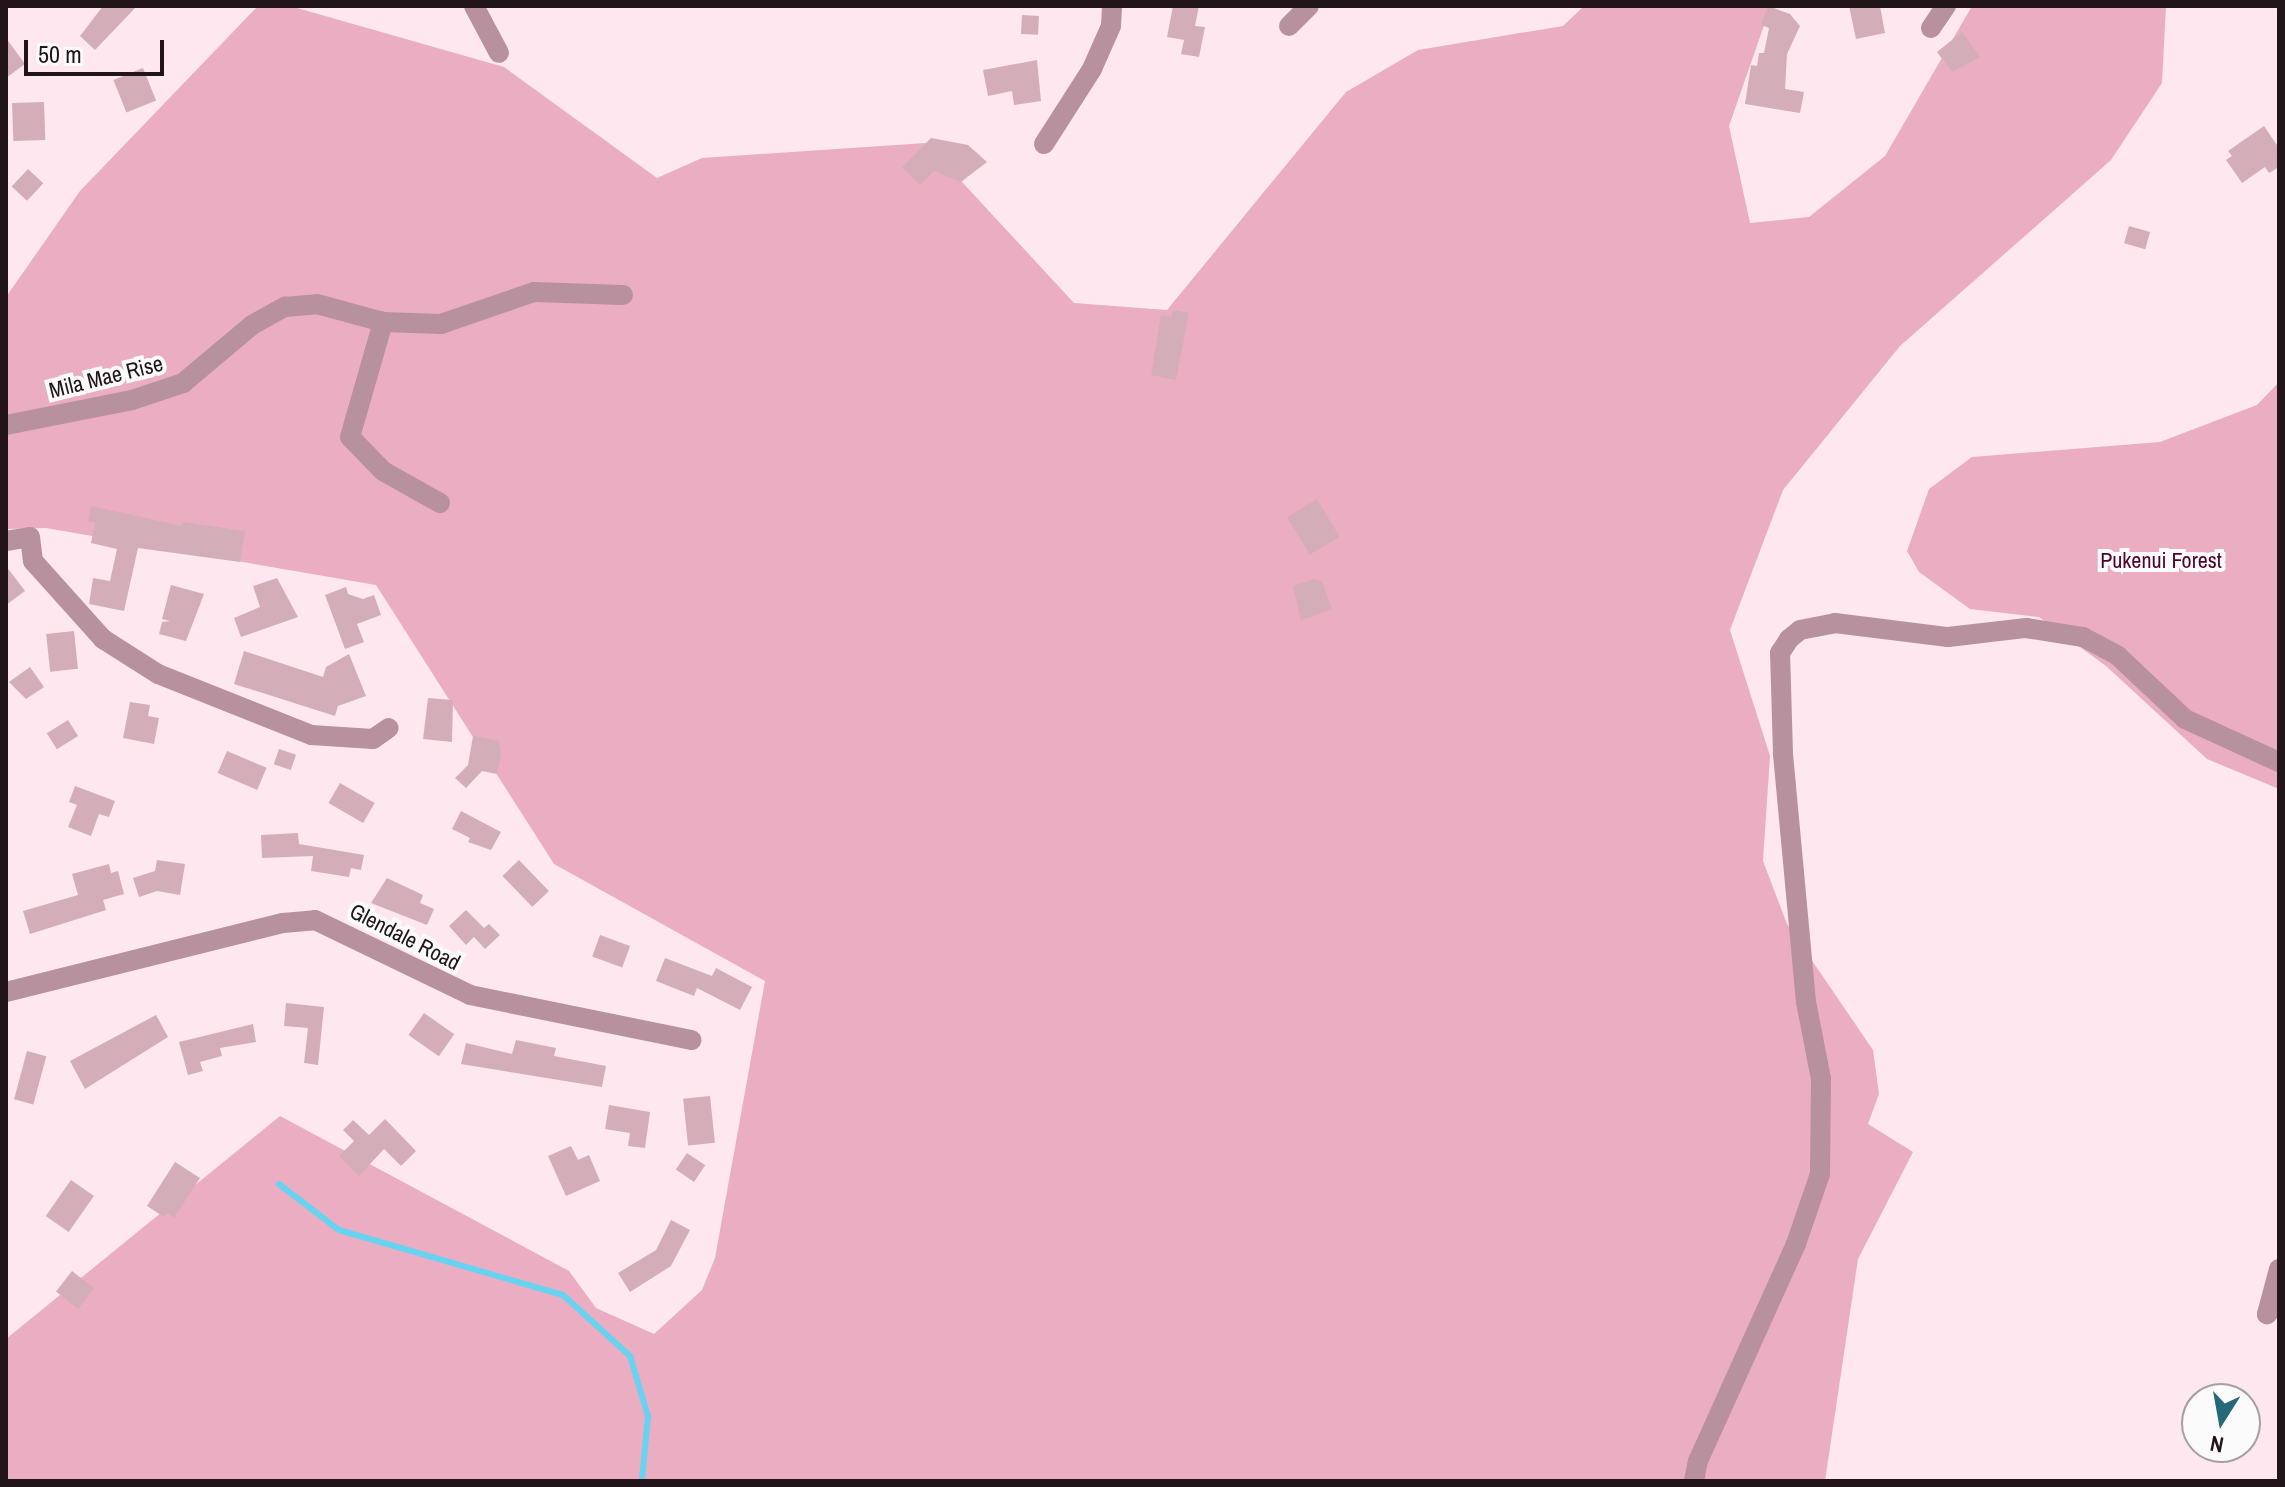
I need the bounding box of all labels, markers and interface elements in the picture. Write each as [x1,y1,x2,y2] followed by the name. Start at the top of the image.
[28,24,168,74] scale bar
[38,38,82,70] text: 50 m
[46,350,166,404] street label: Mila Mae Rise
[2100,548,2222,574] park label: Pukenui Forest
[345,898,465,976] street label: Glendale Road
[2181,1383,2261,1463] north arrow
[2208,1429,2226,1461] text: N

